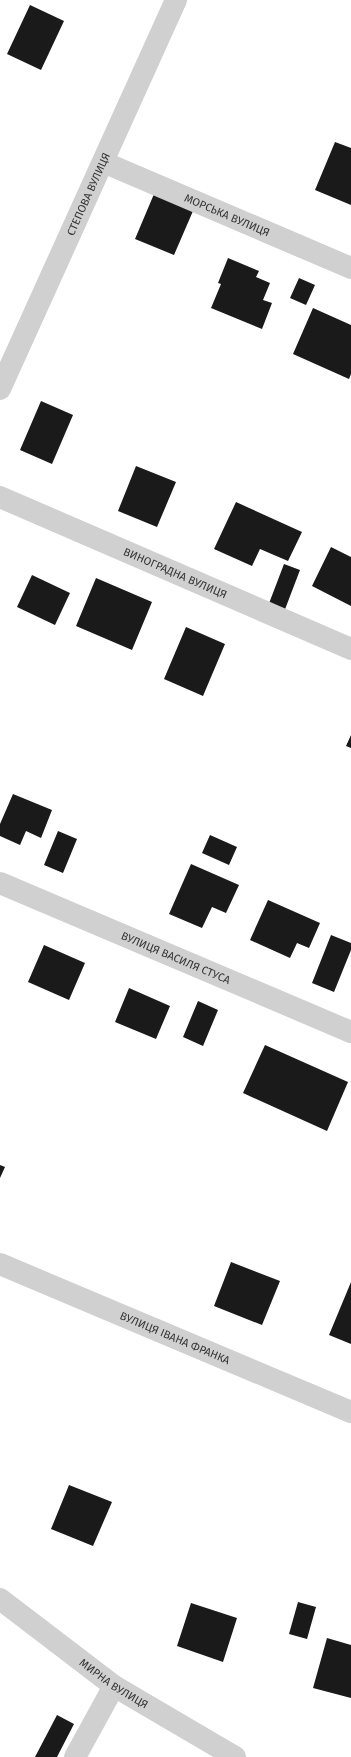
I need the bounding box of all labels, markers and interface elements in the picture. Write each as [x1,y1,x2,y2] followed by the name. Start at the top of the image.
[64,151,113,238] street label: СТЕПОВА ВУЛИЦЯ
[182,192,272,239] street label: МОРСЬКА ВУЛИЦЯ
[121,545,229,601] street label: ВИНОГРАДНА ВУЛИЦЯ
[119,929,233,987] street label: ВУЛИЦЯ ВАСИЛЯ СТУСА
[118,1309,232,1367] street label: ВУЛИЦЯ ІВАНА ФРАНКА
[77,1656,150,1712] street label: МИРНА ВУЛИЦЯ

